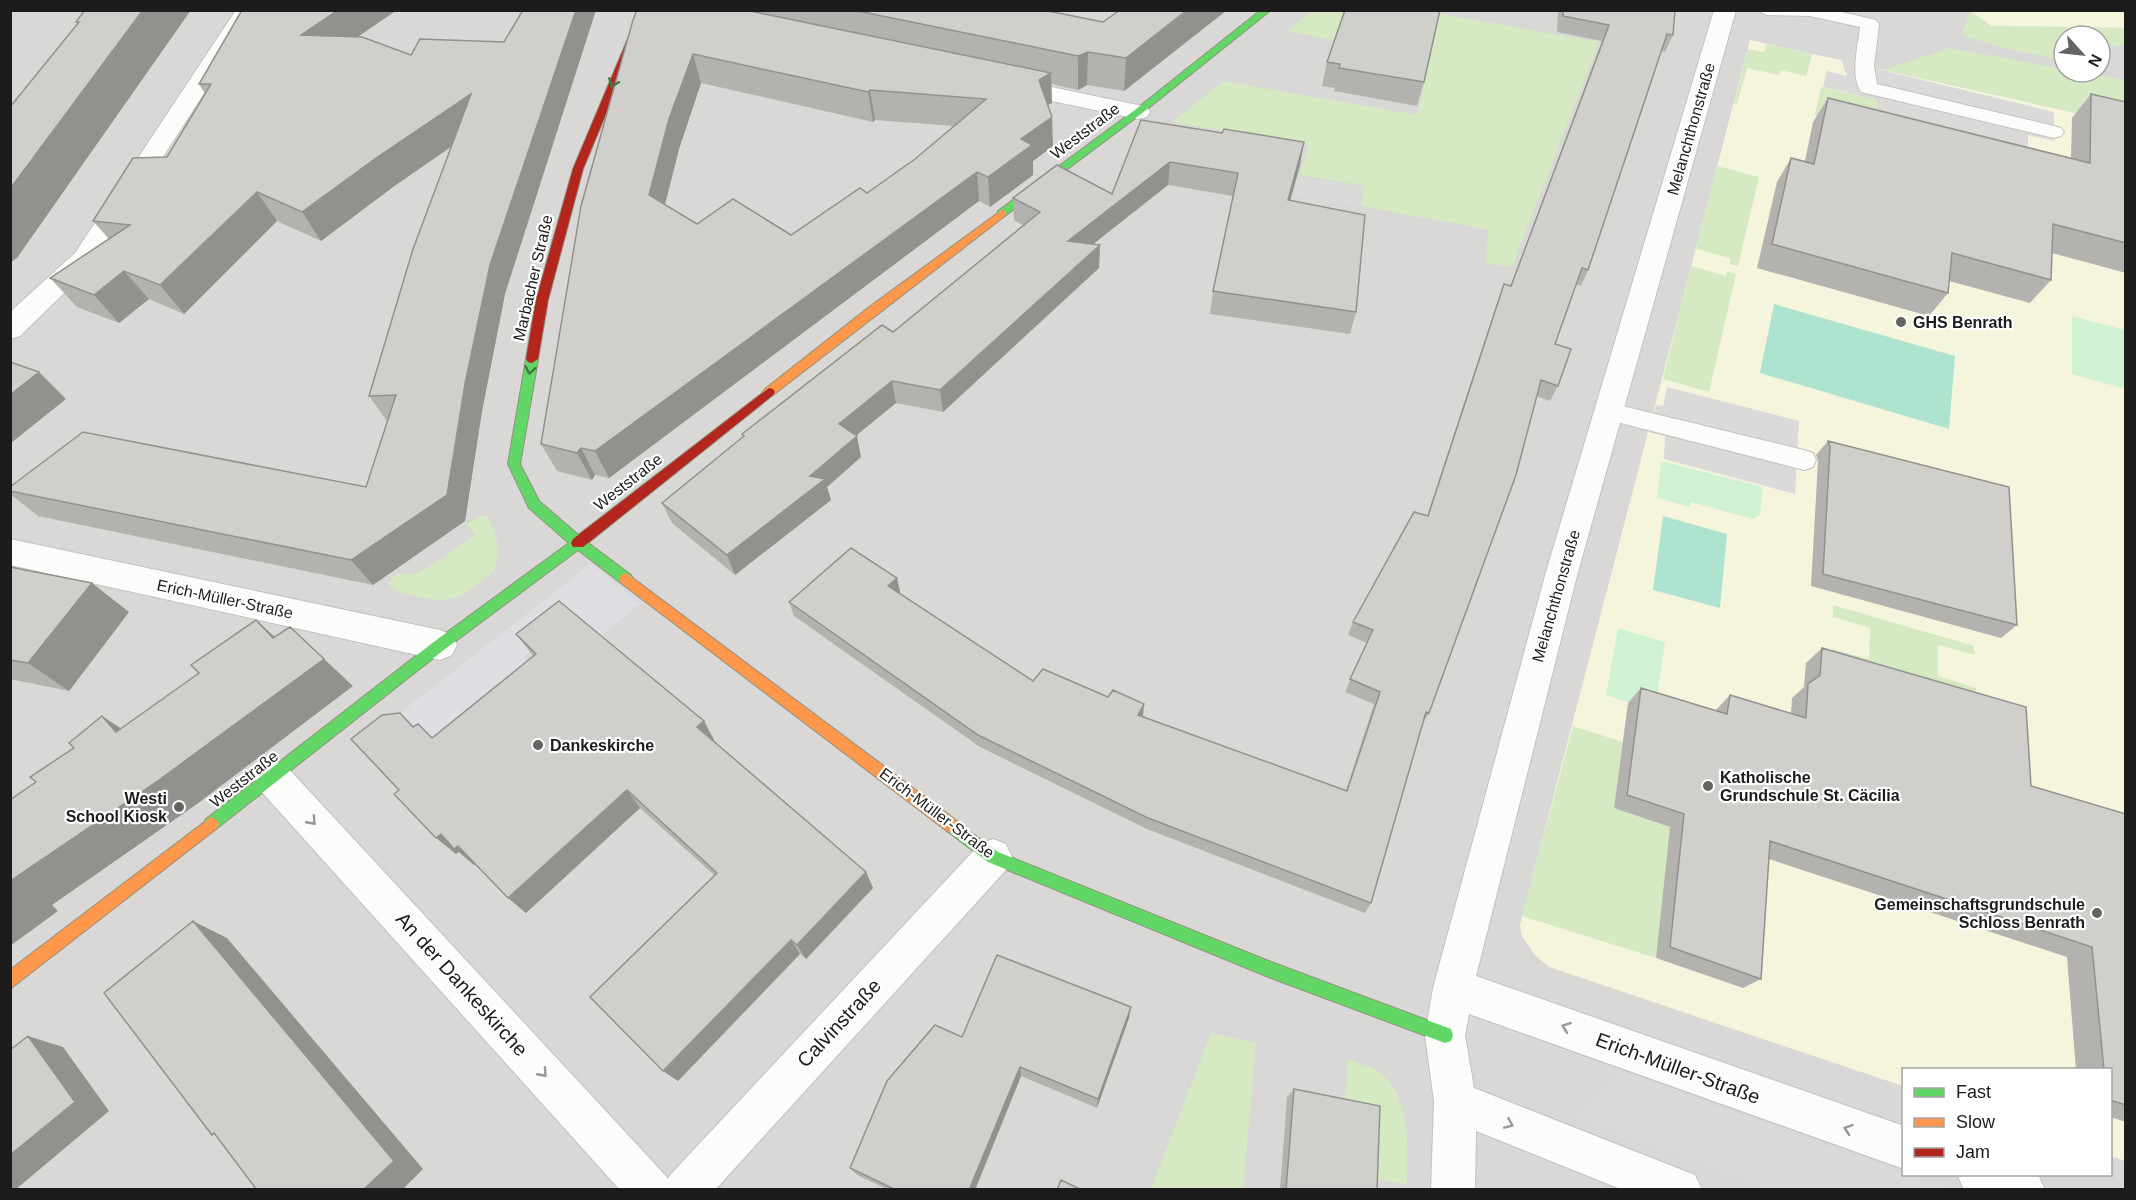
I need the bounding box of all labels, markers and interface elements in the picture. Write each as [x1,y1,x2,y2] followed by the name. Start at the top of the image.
[2052,24,2112,84] north arrow
[2085,52,2105,70] text: N
[1664,61,1718,197] street label: Melanchthonstraße
[608,77,620,88] one-way arrow
[1047,100,1123,162] street label: Weststraße
[510,213,556,343] street label: Marbacher Straße
[1913,314,2013,331] place label: GHS Benrath
[1894,315,1908,329] marker: GHS Benrath
[524,365,537,375] one-way arrow
[591,450,665,514] street label: Weststraße
[1529,528,1583,664] street label: Melanchthonstraße
[155,576,295,622] street label: Erich-Müller-Straße
[550,737,654,754] place label: Dankeskirche
[531,738,545,752] marker: Dankeskirche
[207,747,281,811] street label: Weststraße
[877,764,998,862] street label: Erich-Müller-Straße
[1720,769,1900,804] place label: Katholische Grundschule St. Cäcilia
[1701,779,1715,793] marker: Katholische Grundschule St. Cäcilia
[66,790,167,825] place label: Westi School Kiosk
[172,800,186,814] marker: Westi School Kiosk
[305,813,316,824] one-way arrow
[1874,896,2085,931] place label: Gemeinschaftsgrundschule Schloss Benrath
[2090,906,2104,920] marker: Gemeinschaftsgrundschule Schloss Benrath
[392,908,532,1060] street label: An der Dankeskirche
[793,974,885,1072] street label: Calvinstraße
[1561,1022,1572,1034] one-way arrow
[1593,1028,1763,1108] street label: Erich-Müller-Straße
[536,1066,547,1077] one-way arrow
[1902,1068,2112,1176] legend
[1956,1082,1991,1102] text: Fast
[1956,1112,1996,1132] text: Slow
[1502,1117,1513,1129] one-way arrow
[1843,1124,1854,1137] one-way arrow
[1956,1142,1990,1162] text: Jam

